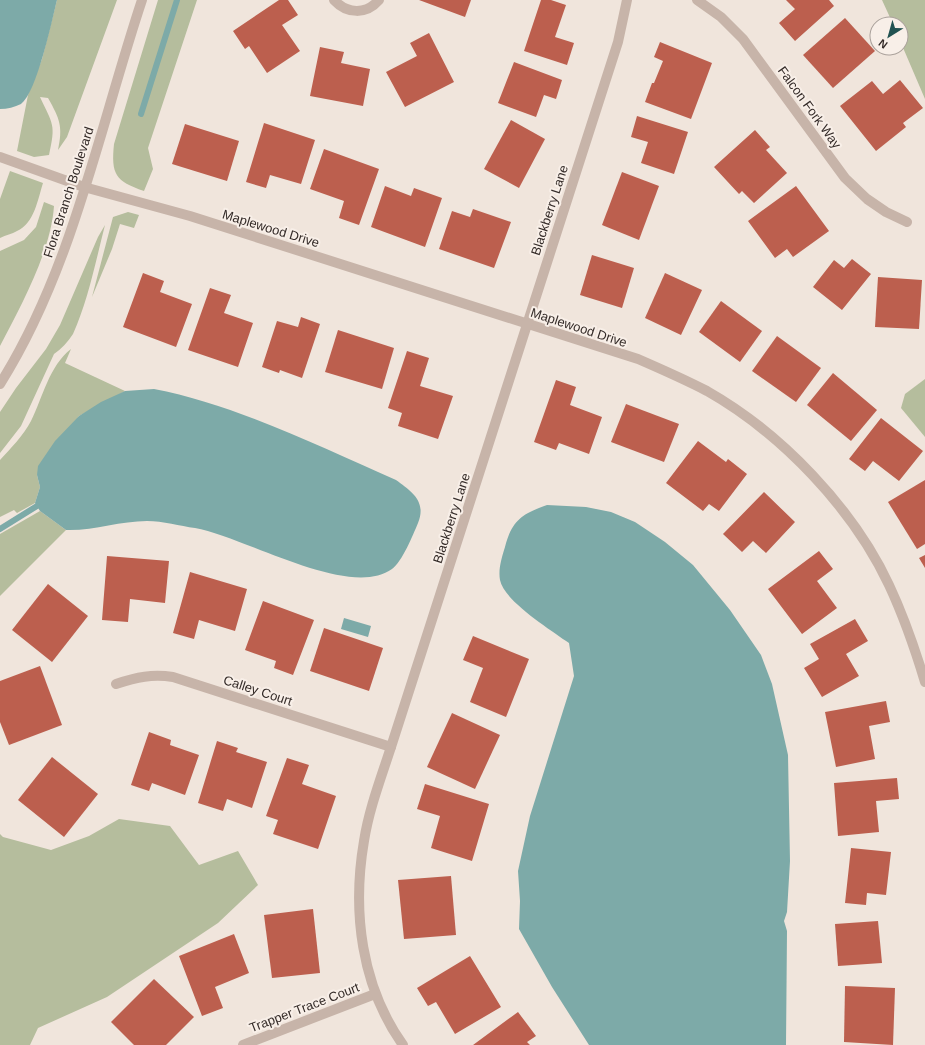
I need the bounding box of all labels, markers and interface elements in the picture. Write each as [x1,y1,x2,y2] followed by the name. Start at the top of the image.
[869,16,909,56] north arrow
[876,37,890,51] text: N
[775,63,845,152] street label: Falcon Fork Way
[40,125,97,259] street label: Flora Branch Boulevard
[528,163,571,257] street label: Blackberry Lane
[221,207,321,250] street label: Maplewood Drive
[529,305,629,350] street label: Maplewood Drive
[430,471,473,565] street label: Blackberry Lane
[222,672,295,709] street label: Calley Court
[247,979,362,1035] street label: Trapper Trace Court

